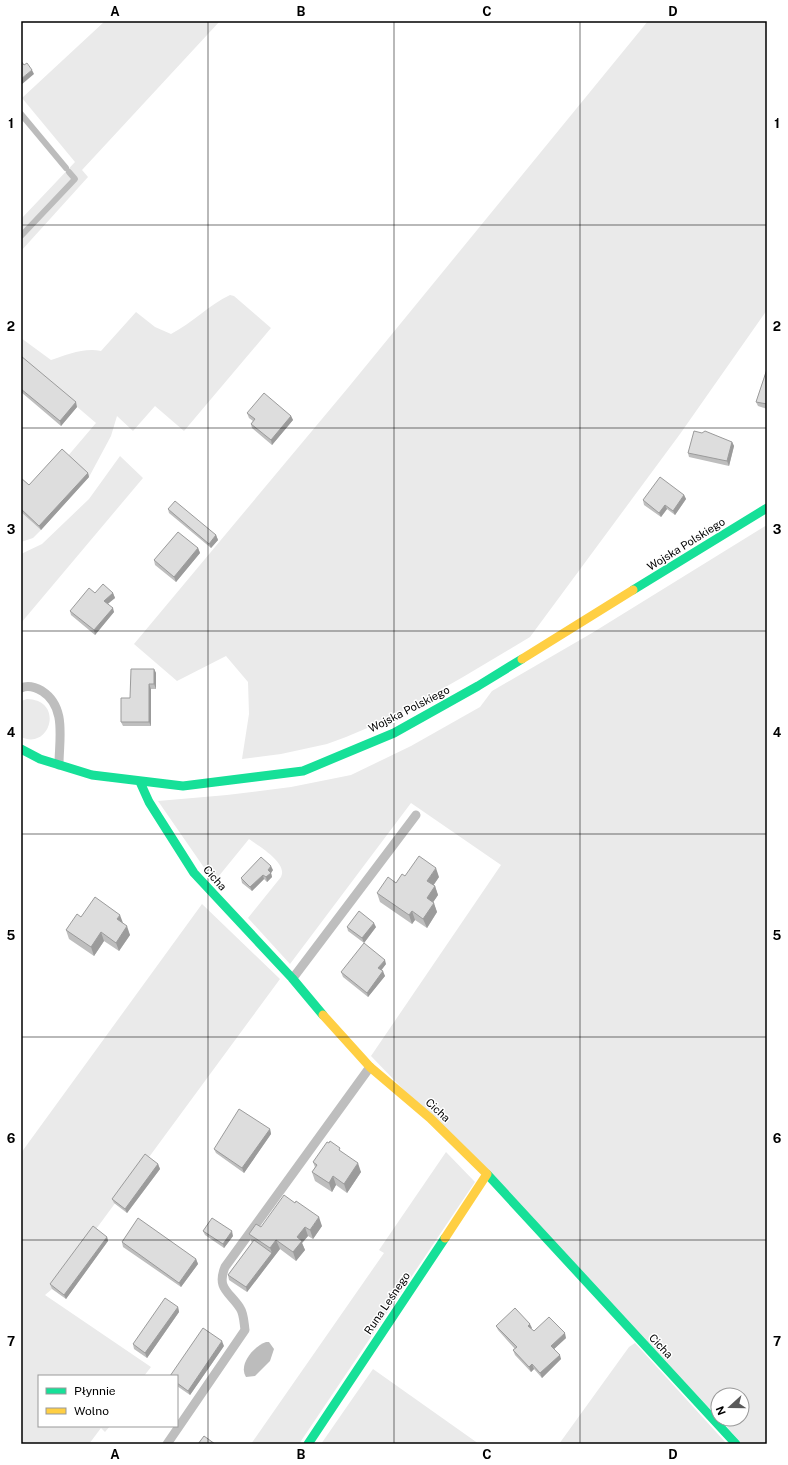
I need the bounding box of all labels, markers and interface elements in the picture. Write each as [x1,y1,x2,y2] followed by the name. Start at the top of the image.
[110,4,120,19] text: A
[297,4,306,19] text: B
[482,4,492,19] text: C
[668,4,678,19] text: D
[8,116,14,131] text: 1
[774,116,780,131] text: 1
[7,319,15,334] text: 2
[773,319,781,334] text: 2
[645,515,727,573] street label: Wojska Polskiego
[7,522,16,537] text: 3
[773,522,782,537] text: 3
[366,683,452,735] street label: Wojska Polskiego
[7,725,16,740] text: 4
[773,725,782,740] text: 4
[201,863,229,893] street label: Cicha
[7,928,16,943] text: 5
[773,928,782,943] text: 5
[423,1096,453,1124] street label: Cicha
[7,1131,16,1146] text: 6
[773,1131,782,1146] text: 6
[362,1270,412,1336] street label: Runa Leśnego
[647,1331,675,1361] street label: Cicha
[7,1334,15,1349] text: 7
[773,1334,781,1349] text: 7
[38,1375,178,1427] legend
[74,1384,116,1398] text: Płynnie
[710,1387,750,1427] north arrow
[74,1404,109,1418] text: Wolno
[714,1404,728,1417] text: N
[110,1447,120,1462] text: A
[297,1447,306,1462] text: B
[482,1447,492,1462] text: C
[668,1447,678,1462] text: D

